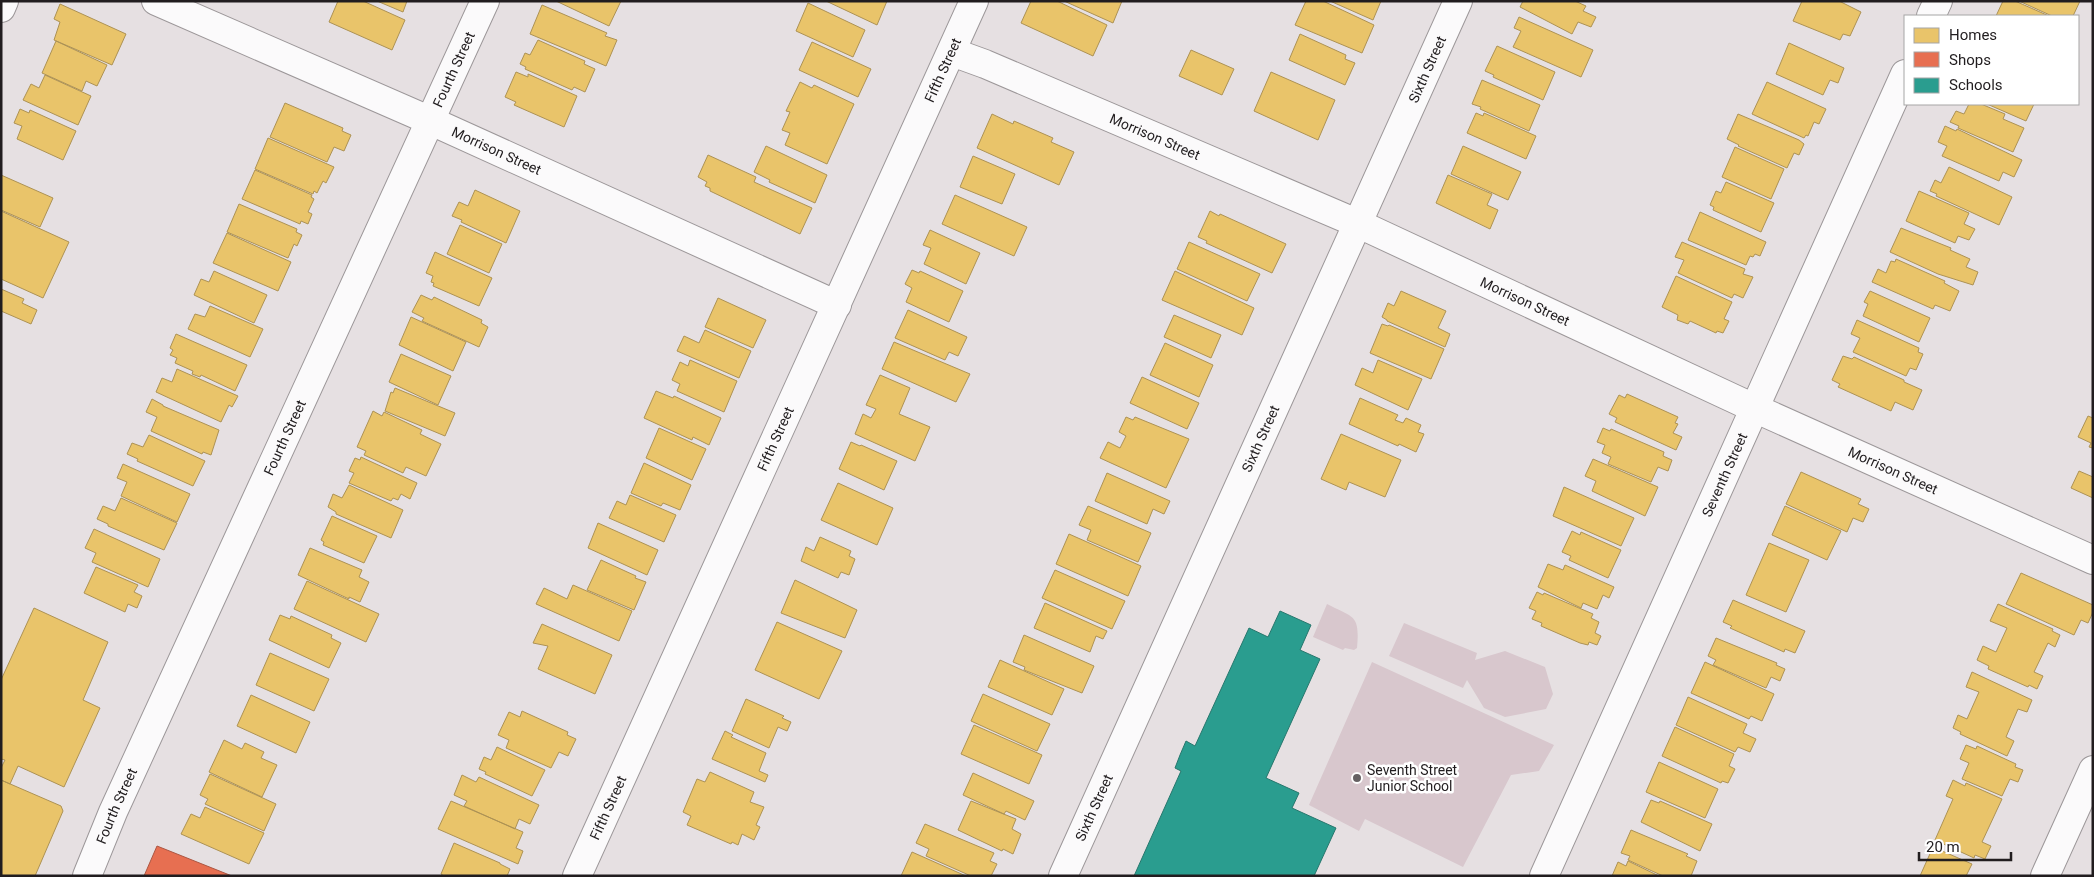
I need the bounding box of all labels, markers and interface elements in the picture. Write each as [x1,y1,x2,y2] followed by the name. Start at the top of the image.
[1904,15,2079,105] legend
[1949,26,1997,44] text: Homes
[429,29,478,110] street label: Fourth Street
[1405,33,1449,105] street label: Sixth Street
[921,35,964,105] street label: Fifth Street
[1949,51,1991,69] text: Shops
[1949,76,2003,94] text: Schools
[1107,110,1203,163] street label: Morrison Street
[449,123,544,178] street label: Morrison Street
[1478,274,1572,329] street label: Morrison Street
[261,397,309,478] street label: Fourth Street
[1239,402,1283,474] street label: Sixth Street
[754,404,797,474] street label: Fifth Street
[1699,430,1751,519] street label: Seventh Street
[1846,443,1941,498] street label: Morrison Street
[1367,762,1458,794] place label: Seventh Street Junior School
[93,765,140,846] street label: Fourth Street
[1072,771,1116,844] street label: Sixth Street
[1351,772,1363,784] marker: Seventh Street Junior School
[586,773,630,842] street label: Fifth Street
[1919,830,2012,862] scale bar
[1926,838,1960,856] text: 20 m

